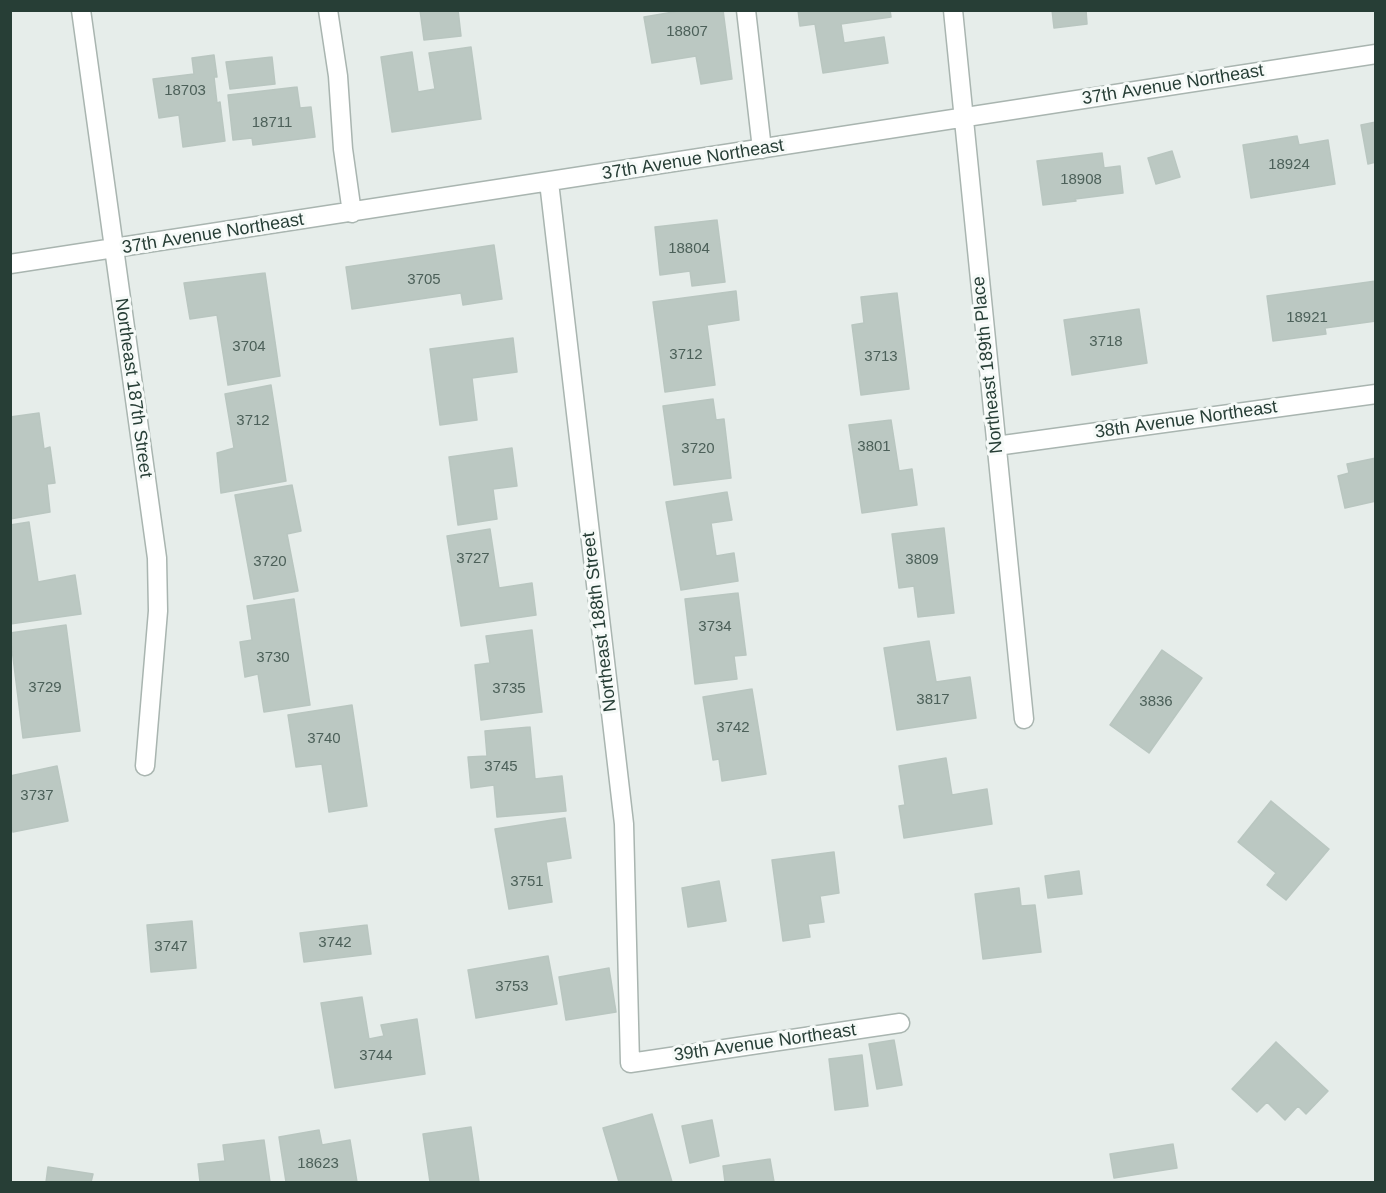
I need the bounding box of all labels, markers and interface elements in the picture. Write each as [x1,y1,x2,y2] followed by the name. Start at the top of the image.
[666,23,708,41] house number: 18807
[1081,60,1265,110] street label: 37th Avenue Northeast
[164,82,206,100] house number: 18703
[252,114,292,132] house number: 18711
[601,135,785,185] street label: 37th Avenue Northeast
[1268,156,1310,174] house number: 18924
[1060,171,1102,189] house number: 18908
[121,209,305,259] street label: 37th Avenue Northeast
[668,240,710,258] house number: 18804
[407,271,441,289] house number: 3705
[968,275,1008,455] street label: Northeast 189th Place
[110,297,156,479] street label: Northeast 187th Street
[1286,309,1328,327] house number: 18921
[1089,333,1123,351] house number: 3718
[232,338,266,356] house number: 3704
[669,346,703,364] house number: 3712
[864,348,898,366] house number: 3713
[1093,397,1279,443] street label: 38th Avenue Northeast
[236,412,270,430] house number: 3712
[857,438,891,456] house number: 3801
[681,440,715,458] house number: 3720
[578,531,622,713] street label: Northeast 188th Street
[456,550,490,568] house number: 3727
[905,551,939,569] house number: 3809
[253,553,287,571] house number: 3720
[698,618,732,636] house number: 3734
[256,649,290,667] house number: 3730
[28,679,62,697] house number: 3729
[492,680,526,698] house number: 3735
[916,691,950,709] house number: 3817
[1139,693,1173,711] house number: 3836
[716,719,750,737] house number: 3742
[307,730,341,748] house number: 3740
[484,758,518,776] house number: 3745
[20,787,54,805] house number: 3737
[510,873,544,891] house number: 3751
[318,934,352,952] house number: 3742
[154,938,188,956] house number: 3747
[495,978,529,996] house number: 3753
[672,1020,858,1066] street label: 39th Avenue Northeast
[359,1047,393,1065] house number: 3744
[297,1155,339,1173] house number: 18623

